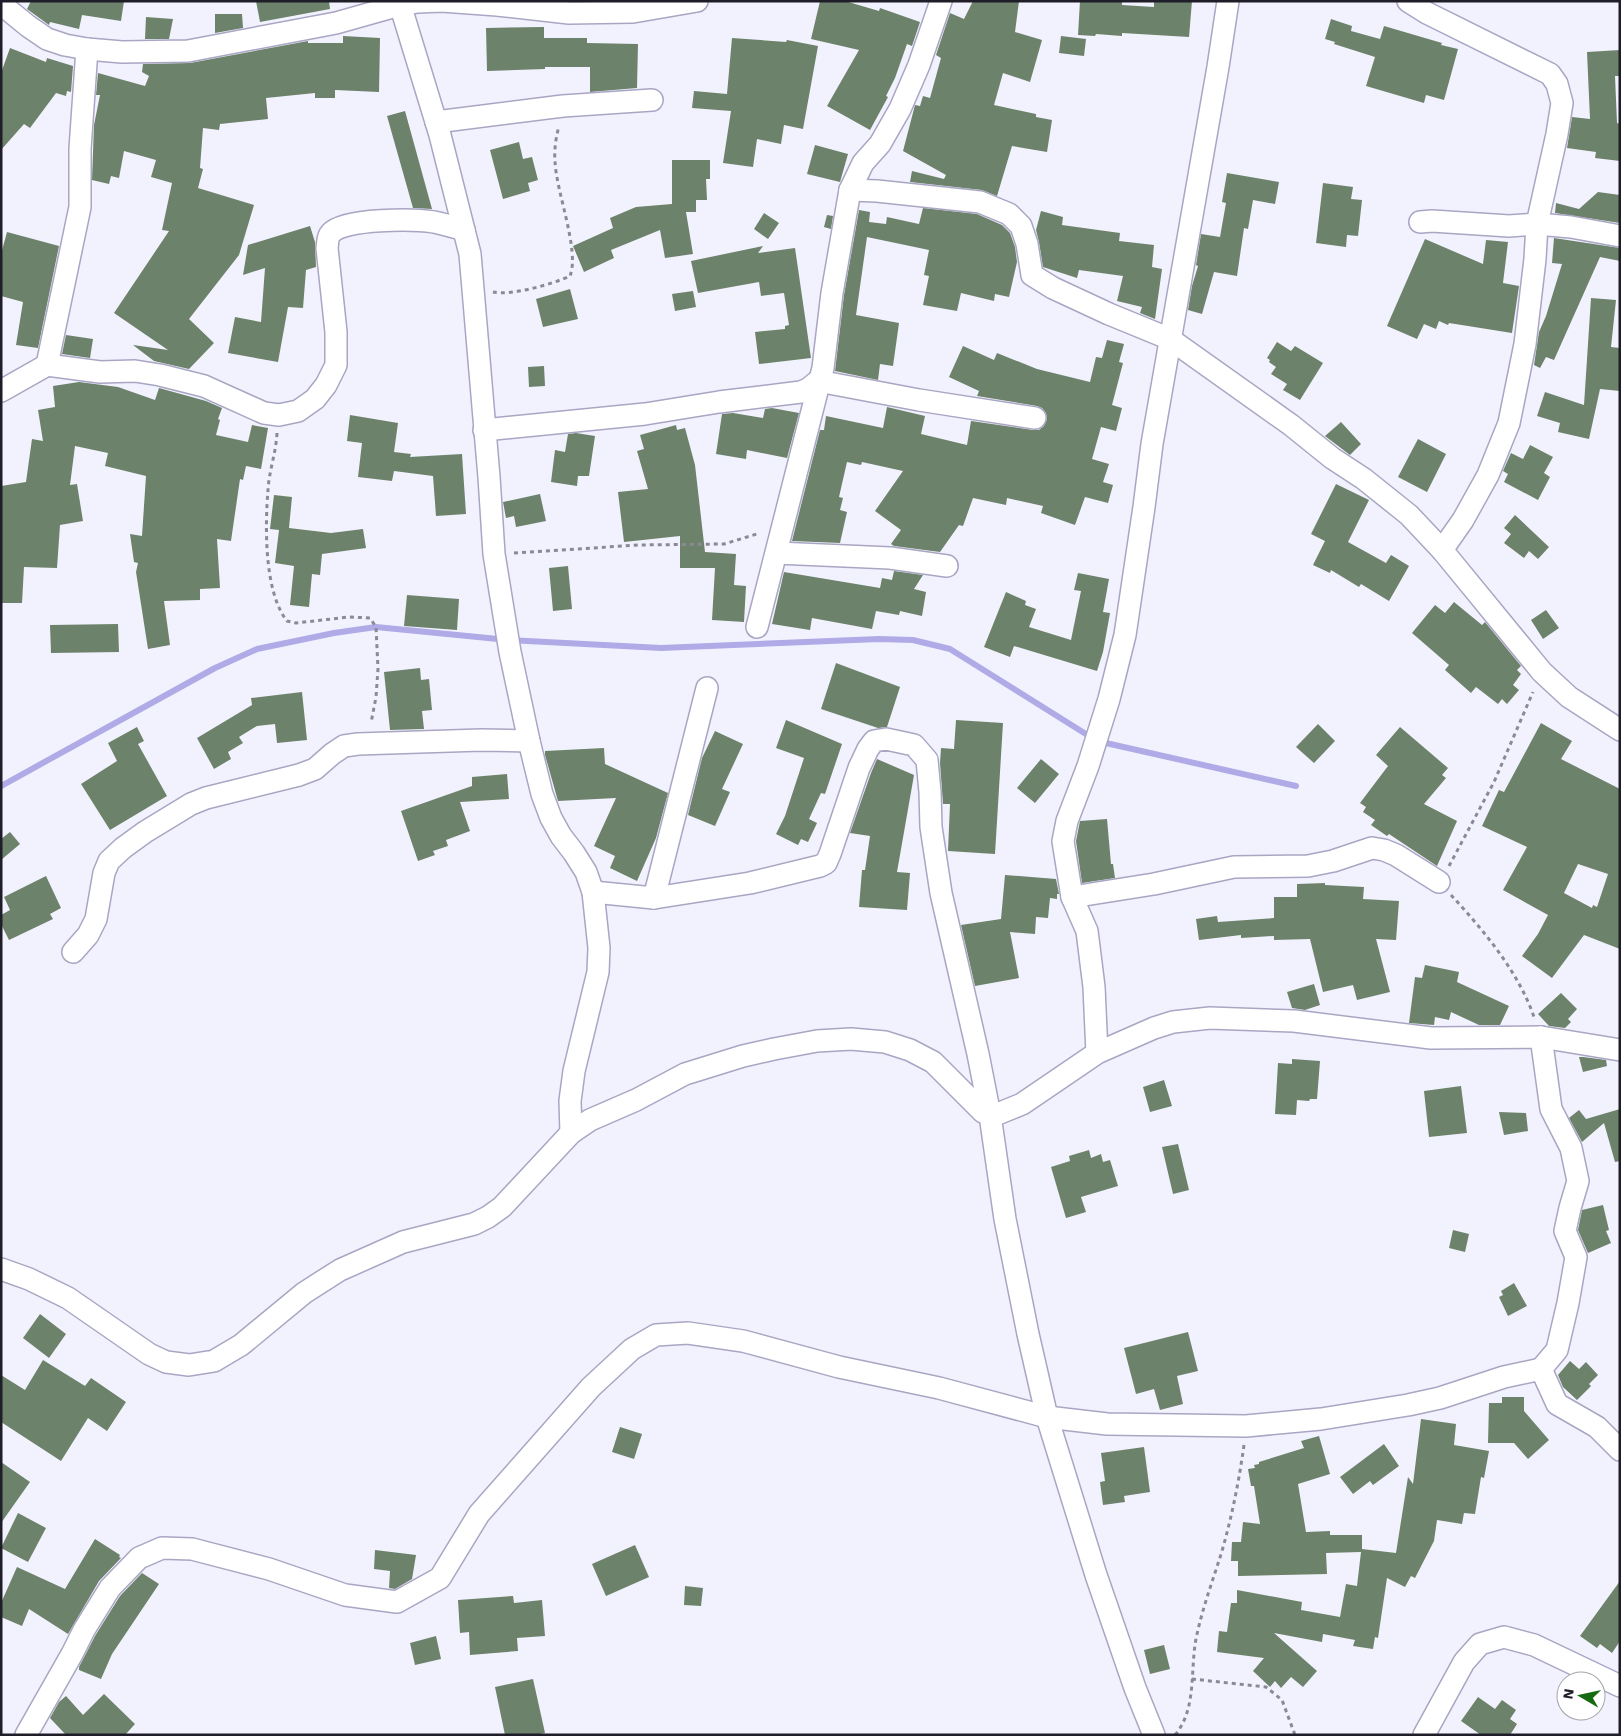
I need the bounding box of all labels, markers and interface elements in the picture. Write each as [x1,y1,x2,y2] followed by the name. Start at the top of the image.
[1556,1671,1606,1721] north arrow
[1559,1688,1577,1700] text: N

